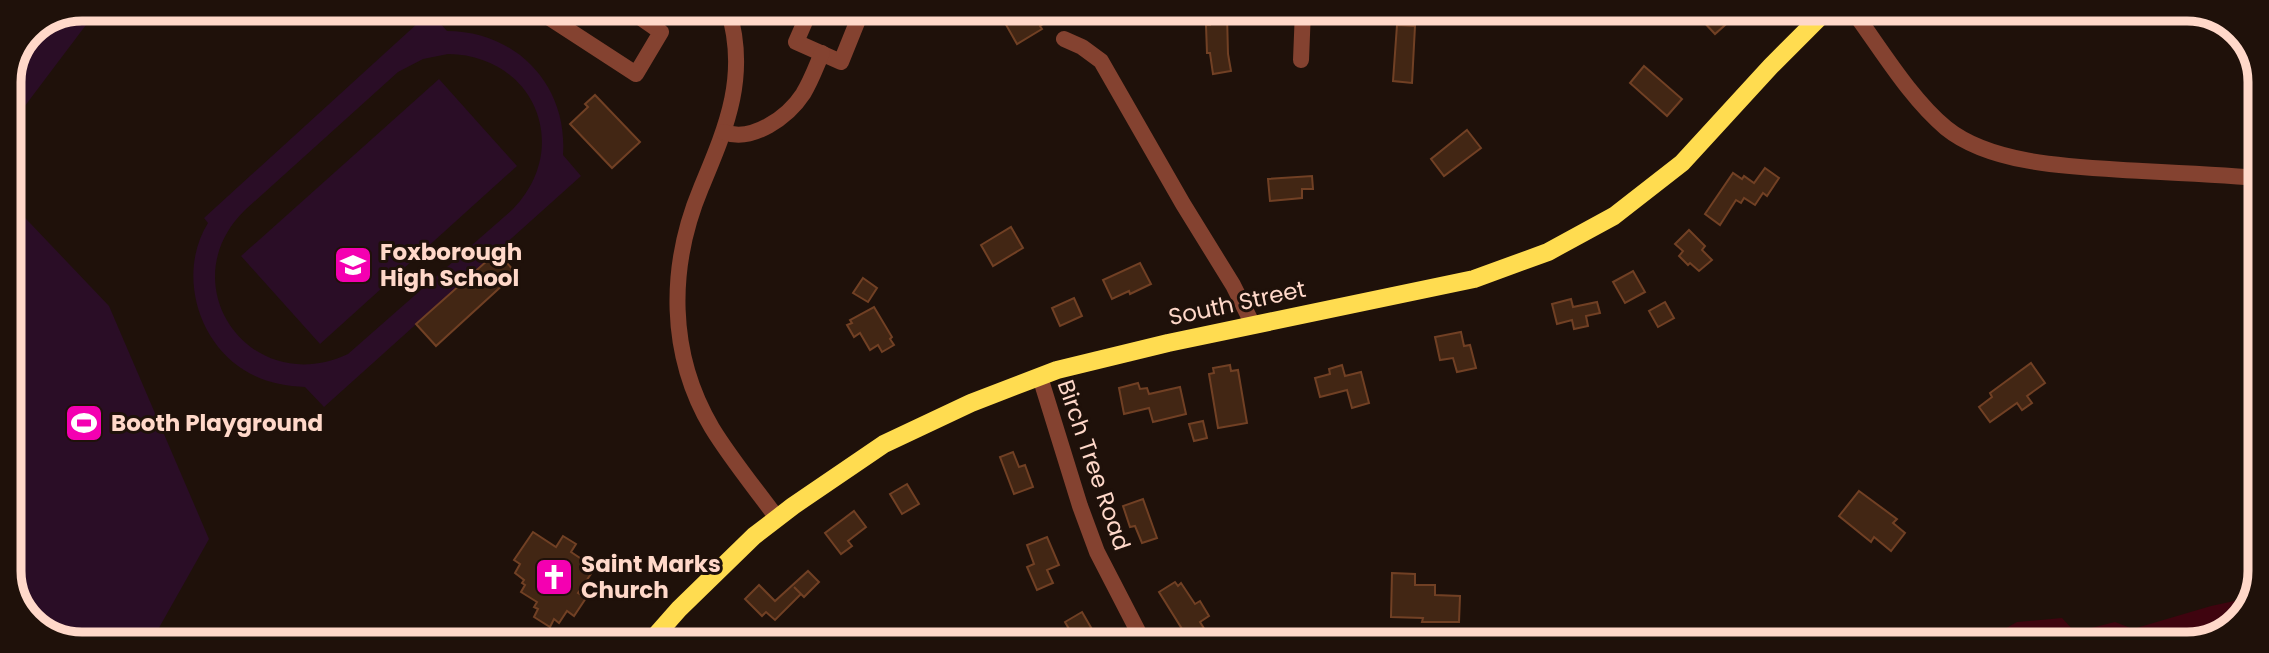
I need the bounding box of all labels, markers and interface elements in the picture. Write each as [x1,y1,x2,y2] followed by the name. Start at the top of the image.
[380,236,522,294] place label: Foxborough High School
[332,244,374,286] school or university icon: Foxborough High School
[1165,273,1309,333] street label: South Street
[1050,375,1138,555] street label: Birch Tree Road
[63,402,105,444] sports icon: Booth Playground
[111,407,323,439] place label: Booth Playground
[581,548,721,606] place label: Saint Marks Church
[533,556,575,598] church icon: Saint Marks Church

